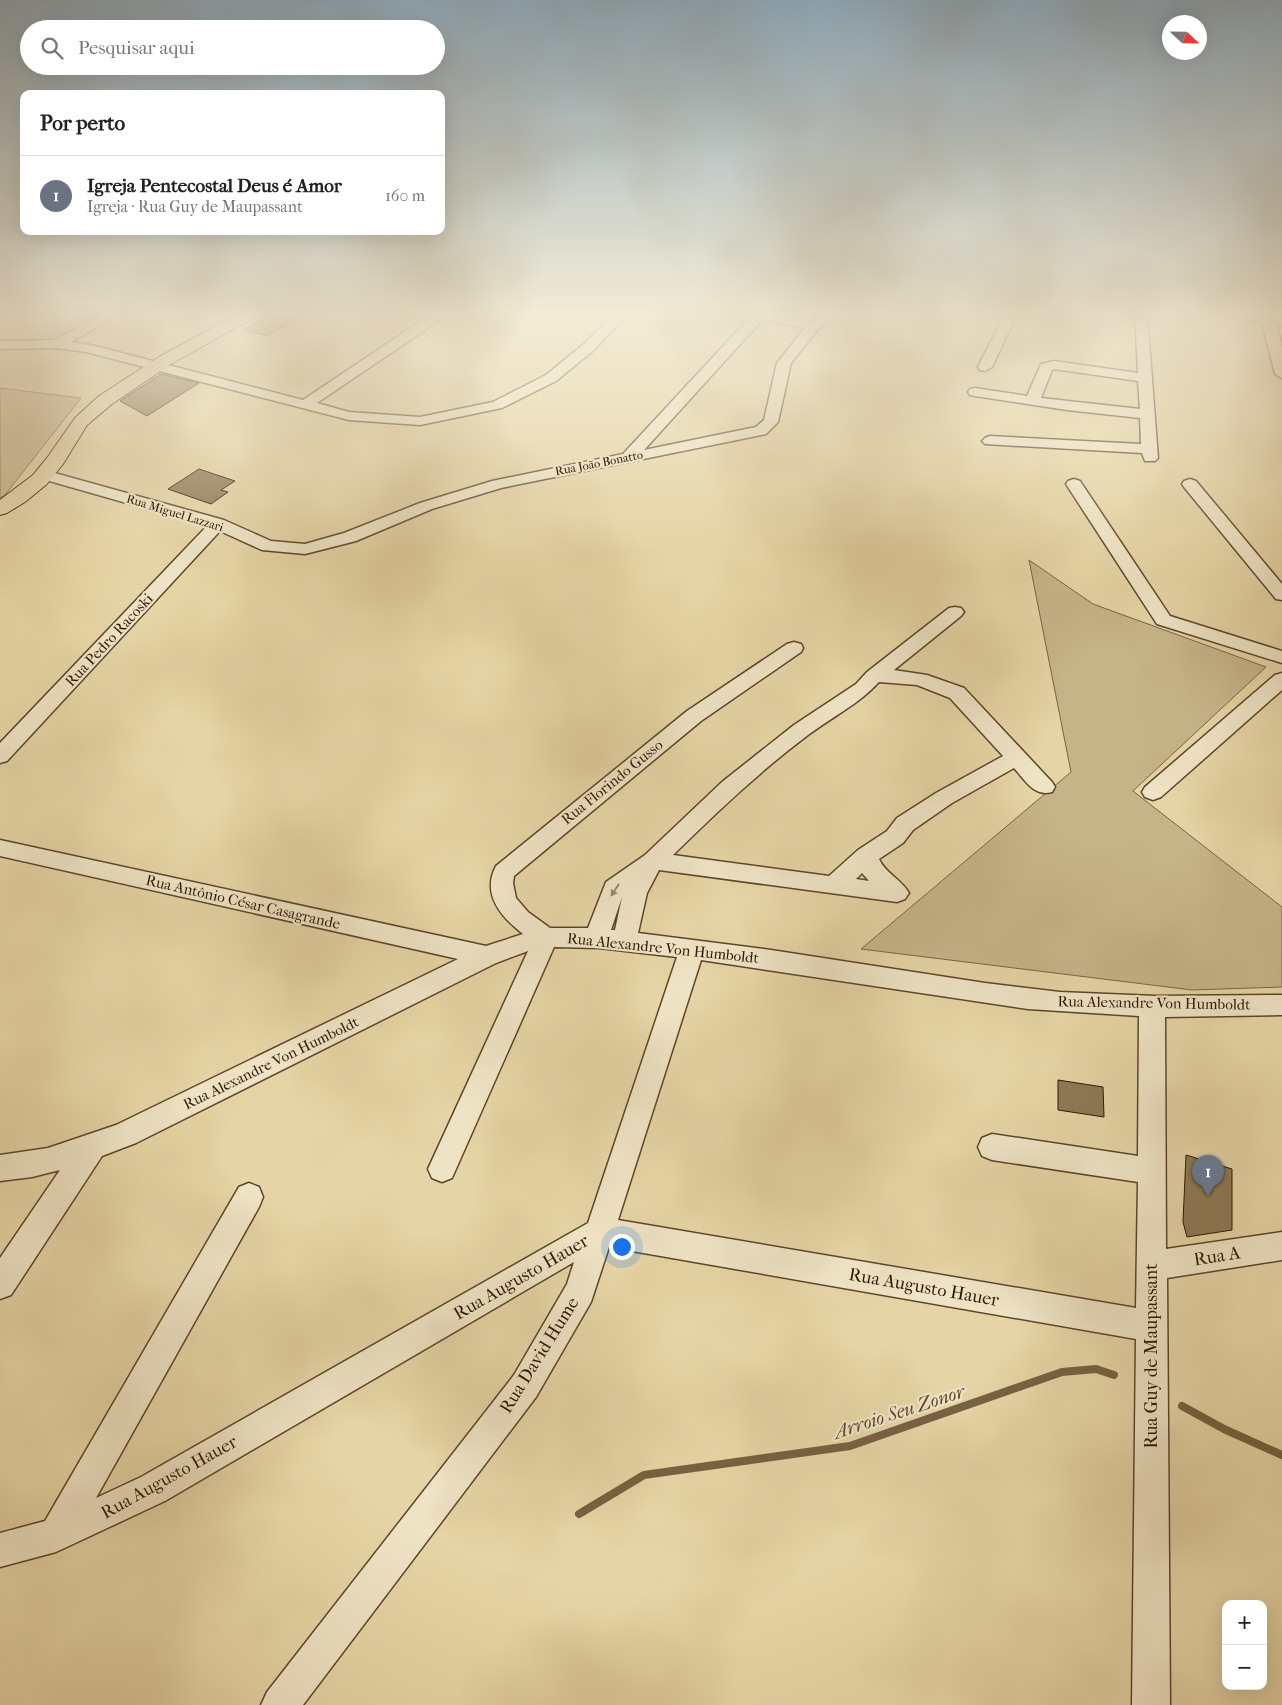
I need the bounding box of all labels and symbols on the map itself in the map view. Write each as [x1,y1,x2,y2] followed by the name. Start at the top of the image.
[1162,15,1207,60] north arrow
[554,448,644,478] street label: Rua João Bonatto
[125,492,226,535] street label: Rua Miguel Lazzari
[61,589,157,690] street label: Rua Pedro Racoski
[558,735,667,828] street label: Rua Florindo Gusso
[144,871,343,933] street label: Rua Antônio César Casagrande
[610,883,619,897] one-way arrow
[566,929,760,967] street label: Rua Alexandre Von Humboldt
[1058,992,1251,1014] street label: Rua Alexandre Von Humboldt
[180,1012,362,1113] street label: Rua Alexandre Von Humboldt
[1192,1155,1224,1196] pin: 1
[450,1230,593,1325] street label: Rua Augusto Hauer
[609,1234,635,1260] your location
[1192,1242,1242,1271] street label: Rua A
[1141,1263,1162,1449] street label: Rua Guy de Maupassant
[847,1264,1001,1311] street label: Rua Augusto Hauer
[495,1293,584,1417] street label: Rua David Hume
[829,1380,969,1444] water label: Arroio Seu Zonor
[98,1431,241,1524] street label: Rua Augusto Hauer

